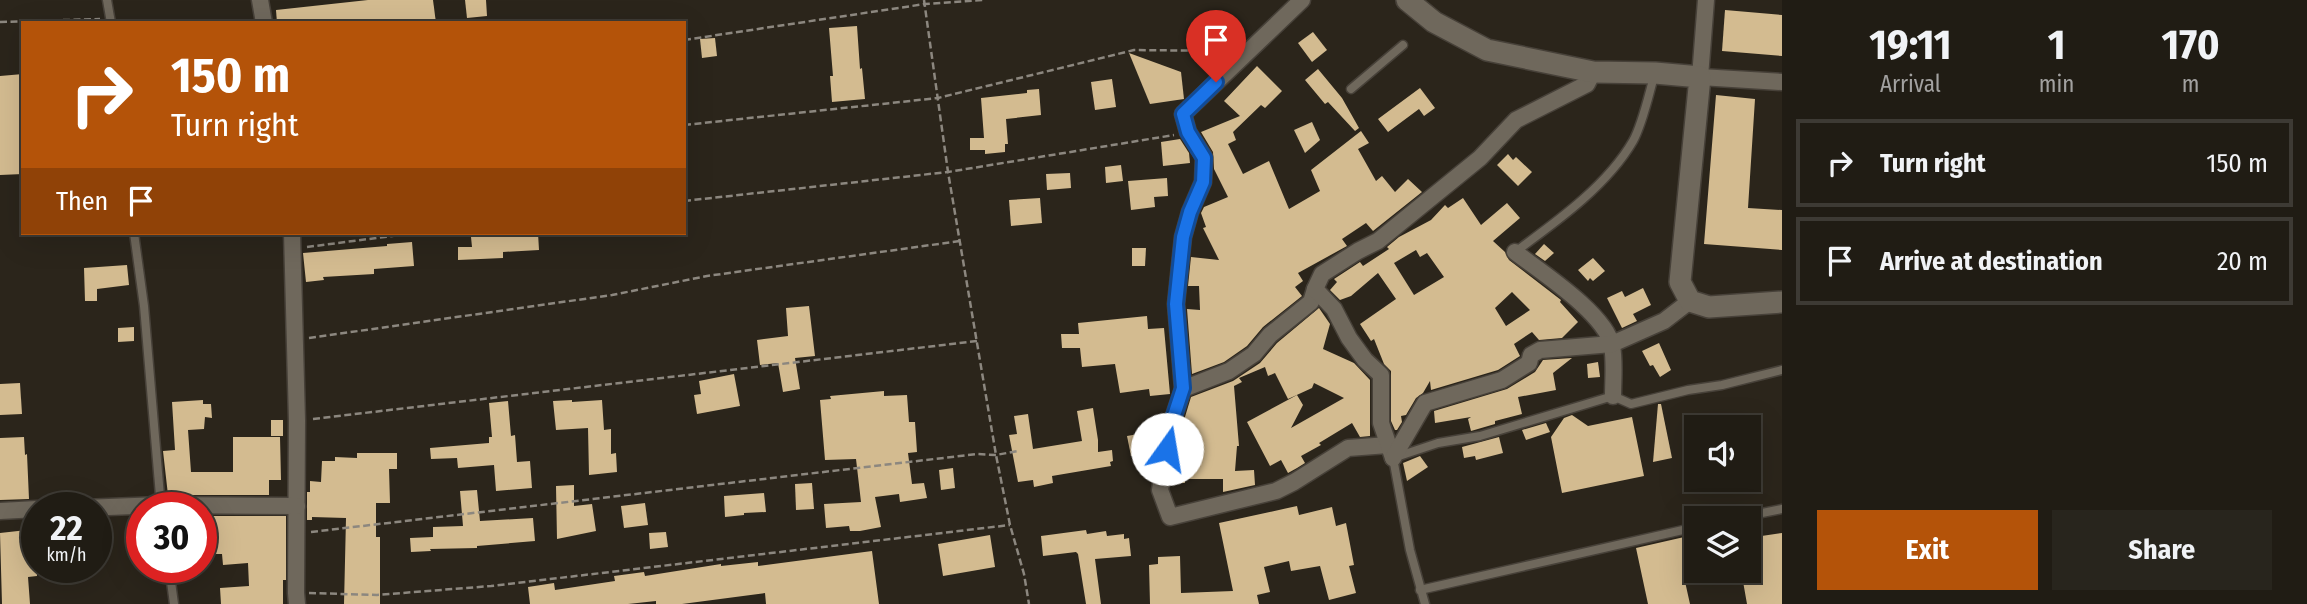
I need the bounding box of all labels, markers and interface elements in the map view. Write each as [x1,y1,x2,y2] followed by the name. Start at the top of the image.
[1186,10,1246,82] pin
[1869,20,1952,70] text: 19:11
[2048,20,2065,70] text: 1
[2162,20,2220,70] text: 170
[1197,21,1235,59] icon: arrive
[171,46,290,105] text: 150 m
[56,49,147,140] icon: right
[1880,70,1941,98] text: Arrival
[2039,70,2074,98] text: min
[2182,70,2200,98] text: m
[171,106,298,144] text: Turn right
[1821,144,1859,182] icon: right
[1880,148,1986,179] text: Turn right
[2206,148,2268,179] text: 150 m
[122,182,160,220] icon: arrive
[56,186,108,217] text: Then
[1821,242,1859,280] icon: arrive
[1880,246,2103,277] text: Arrive at destination
[2217,246,2268,277] text: 20 m
[1130,412,1204,486] position arrow
[1684,415,1761,583] map controls
[1684,415,1761,492] button: sound
[126,492,217,583] speed limit sign: 30
[1684,506,1761,583] button: layers
[50,507,83,549] text: 22
[1817,510,2038,590] button: Exit
[2052,510,2272,590] button: Share
[46,544,87,566] text: km/h

